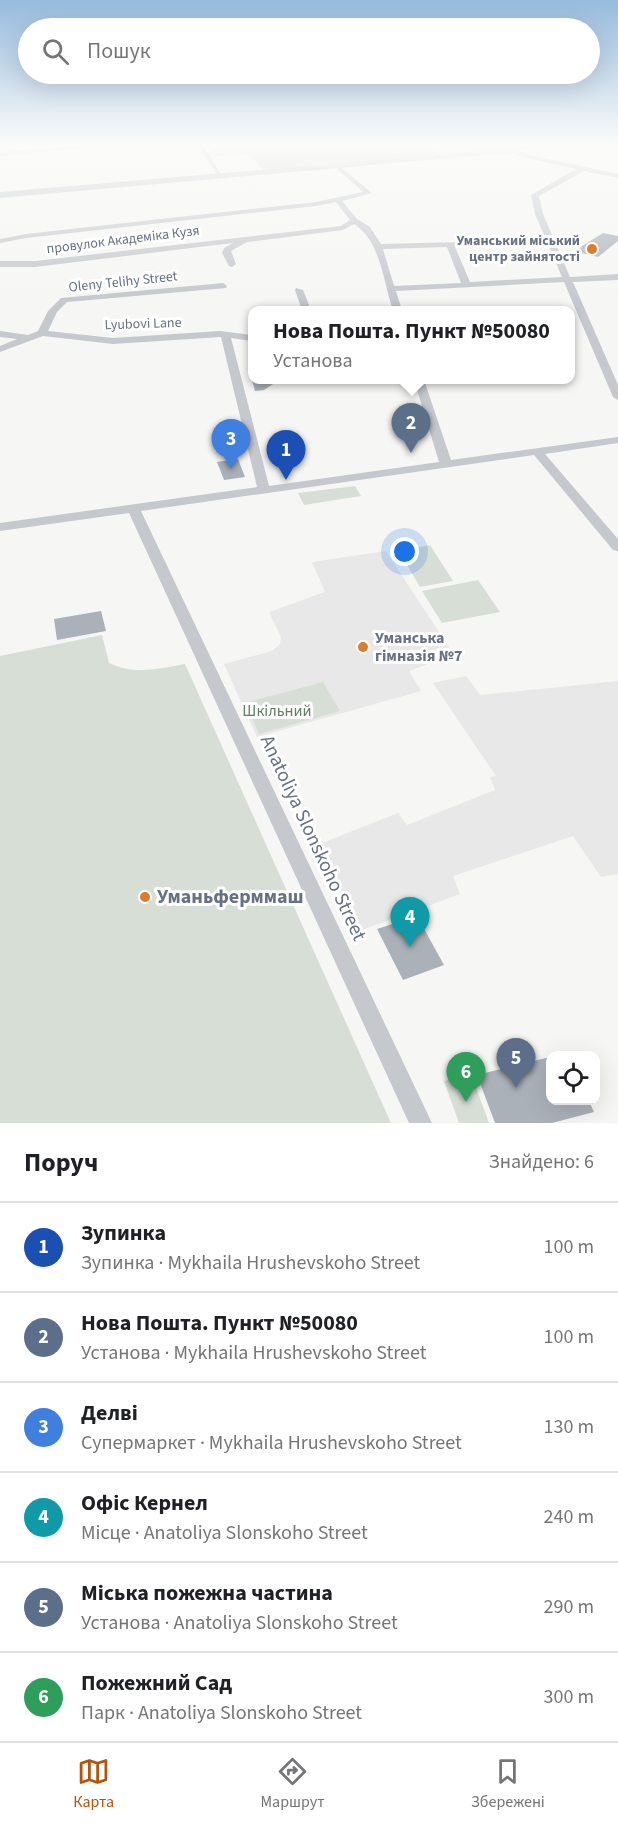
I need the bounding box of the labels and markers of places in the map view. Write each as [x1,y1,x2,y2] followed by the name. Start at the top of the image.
[456,231,580,267] place label: Уманський міський центр зайнятості
[585,242,599,256] marker: Уманський міський центр зайнятості
[392,404,430,453] pin: 2
[212,420,250,469] pin: 3
[266,430,306,480] pin: 1
[375,627,463,667] place label: Уманська гімназія №7
[356,640,370,654] marker: Уманська гімназія №7
[157,883,304,911] place label: Уманьферммаш
[138,890,152,904] marker: Уманьферммаш
[390,898,430,947] pin: 4
[496,1038,536,1088] pin: 5
[446,1052,486,1102] pin: 6

